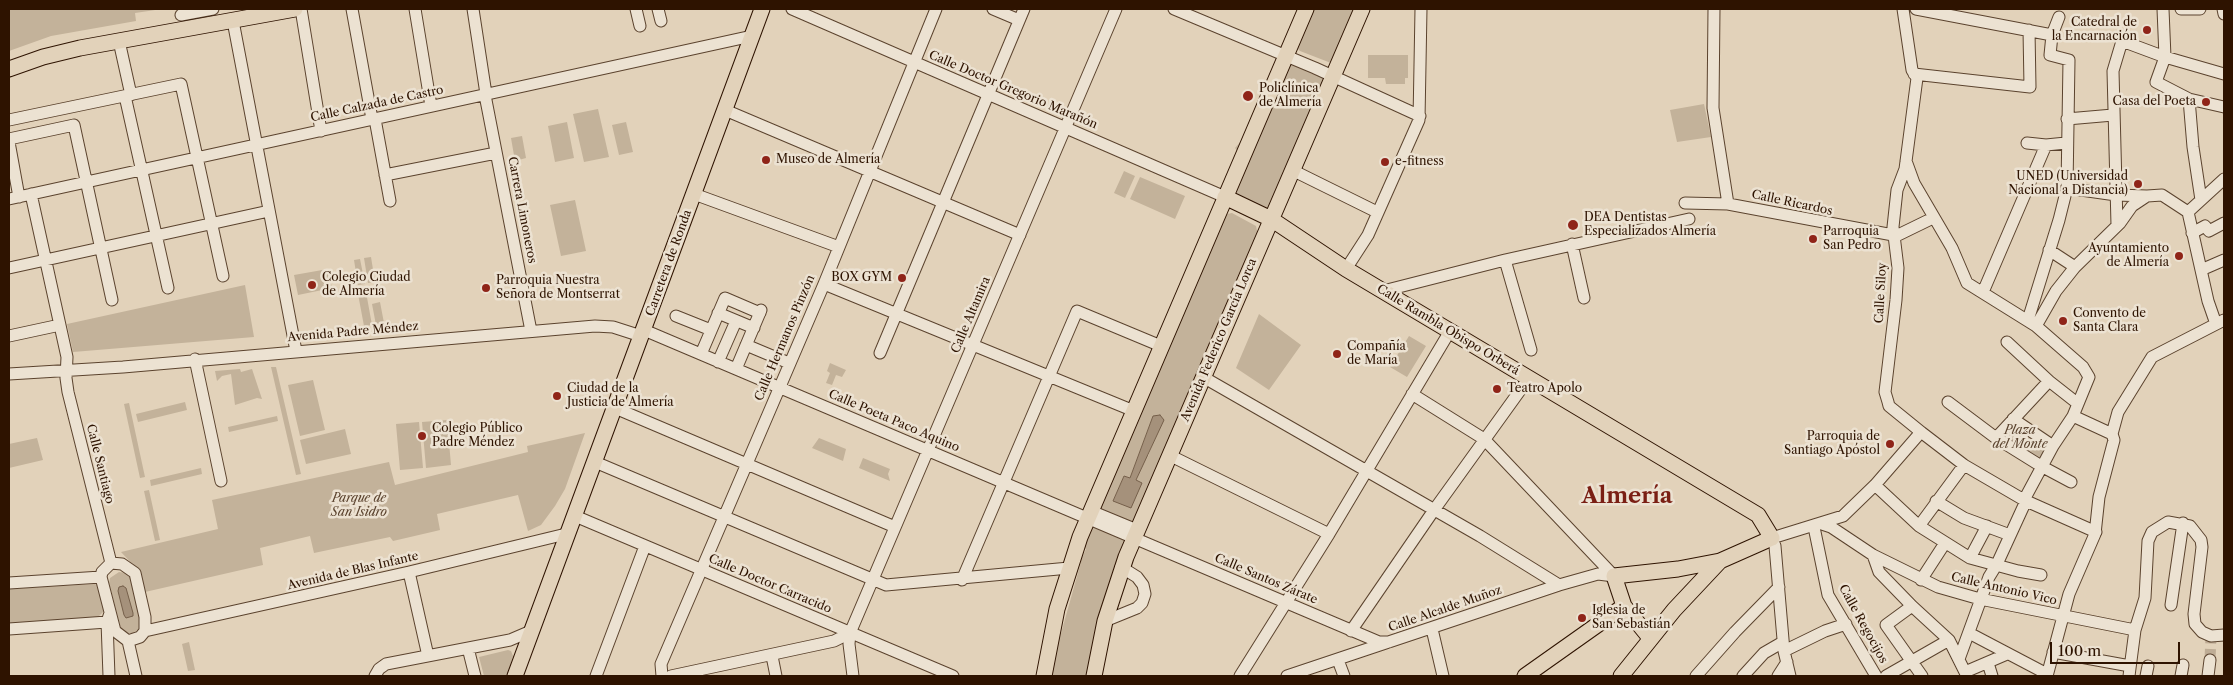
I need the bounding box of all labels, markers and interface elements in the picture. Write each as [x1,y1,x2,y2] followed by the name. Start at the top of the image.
[2052,16,2137,44] place label: Catedral de la Encarnación
[2141,24,2153,36] marker: Catedral de la Encarnación
[926,48,1100,132] street label: Calle Doctor Gregorio Marañón
[1259,82,1322,110] place label: Policlínica de Almería
[309,83,445,125] street label: Calle Calzada de Castro
[1241,89,1255,103] marker: Policlínica de Almería
[2113,95,2196,109] place label: Casa del Poeta
[2200,96,2212,108] marker: Casa del Poeta
[776,153,880,167] place label: Museo de Almería
[760,154,772,166] marker: Museo de Almería
[505,155,539,265] street label: Carrera Limoneros
[1395,155,1444,169] place label: e-fitness
[1379,156,1391,168] marker: e-fitness
[2008,170,2128,198] place label: UNED (Universidad Nacional a Distancia)
[2132,178,2144,190] marker: UNED (Universidad Nacional a Distancia)
[1750,187,1834,219] street label: Calle Ricardos
[643,208,695,318] street label: Carretera de Ronda
[1584,211,1716,239] place label: DEA Dentistas Especializados Almería
[1566,218,1580,232] marker: DEA Dentistas Especializados Almería
[1823,225,1881,253] place label: Parroquia San Pedro
[1807,233,1819,245] marker: Parroquia San Pedro
[2088,242,2169,270] place label: Ayuntamiento de Almería
[2173,250,2185,262] marker: Ayuntamiento de Almería
[1178,256,1260,424] street label: Avenida Federico García Lorca
[1872,262,1890,324] street label: Calle Siloy
[322,271,411,299] place label: Colegio Ciudad de Almería
[831,271,892,285] place label: BOX GYM
[896,272,908,284] marker: BOX GYM
[752,273,818,403] street label: Calle Hermanos Pinzón
[496,274,620,302] place label: Parroquia Nuestra Señora de Montserrat
[948,275,994,355] street label: Calle Altamira
[306,279,318,291] marker: Colegio Ciudad de Almería
[480,282,492,294] marker: Parroquia Nuestra Señora de Montserrat
[1374,282,1522,378] street label: Calle Rambla Obispo Orberá
[2073,307,2146,335] place label: Convento de Santa Clara
[2057,315,2069,327] marker: Convento de Santa Clara
[287,319,419,345] street label: Avenida Padre Méndez
[1347,340,1406,368] place label: Compañía de María
[1331,348,1343,360] marker: Compañía de María
[567,382,674,410] place label: Ciudad de la Justicia de Almería
[1507,382,1582,396] place label: Teatro Apolo
[1491,383,1503,395] marker: Teatro Apolo
[826,387,962,455] street label: Calle Poeta Paco Aquino
[551,390,563,402] marker: Ciudad de la Justicia de Almería
[432,422,523,450] place label: Colegio Público Padre Méndez
[83,423,117,505] street label: Calle Santiago
[1993,424,2047,452] park label: Plaza del Monte
[416,430,428,442] marker: Colegio Público Padre Méndez
[1784,430,1880,458] place label: Parroquia de Santiago Apóstol
[1884,438,1896,450] marker: Parroquia de Santiago Apóstol
[1581,484,1673,510] district label: Almería
[331,492,387,520] park label: Parque de San Isidro
[286,549,420,593] street label: Avenida de Blas Infante
[706,551,834,617] street label: Calle Doctor Carracido
[1212,551,1320,607] street label: Calle Santos Zárate
[1950,570,2058,608] street label: Calle Antonio Vico
[1835,582,1891,666] street label: Calle Regocijos
[1387,583,1503,635] street label: Calle Alcalde Muñoz
[1592,604,1671,632] place label: Iglesia de San Sebastián
[1576,612,1588,624] marker: Iglesia de San Sebastián
[2053,632,2183,664] scale bar
[2058,641,2101,660] text: 100 m

